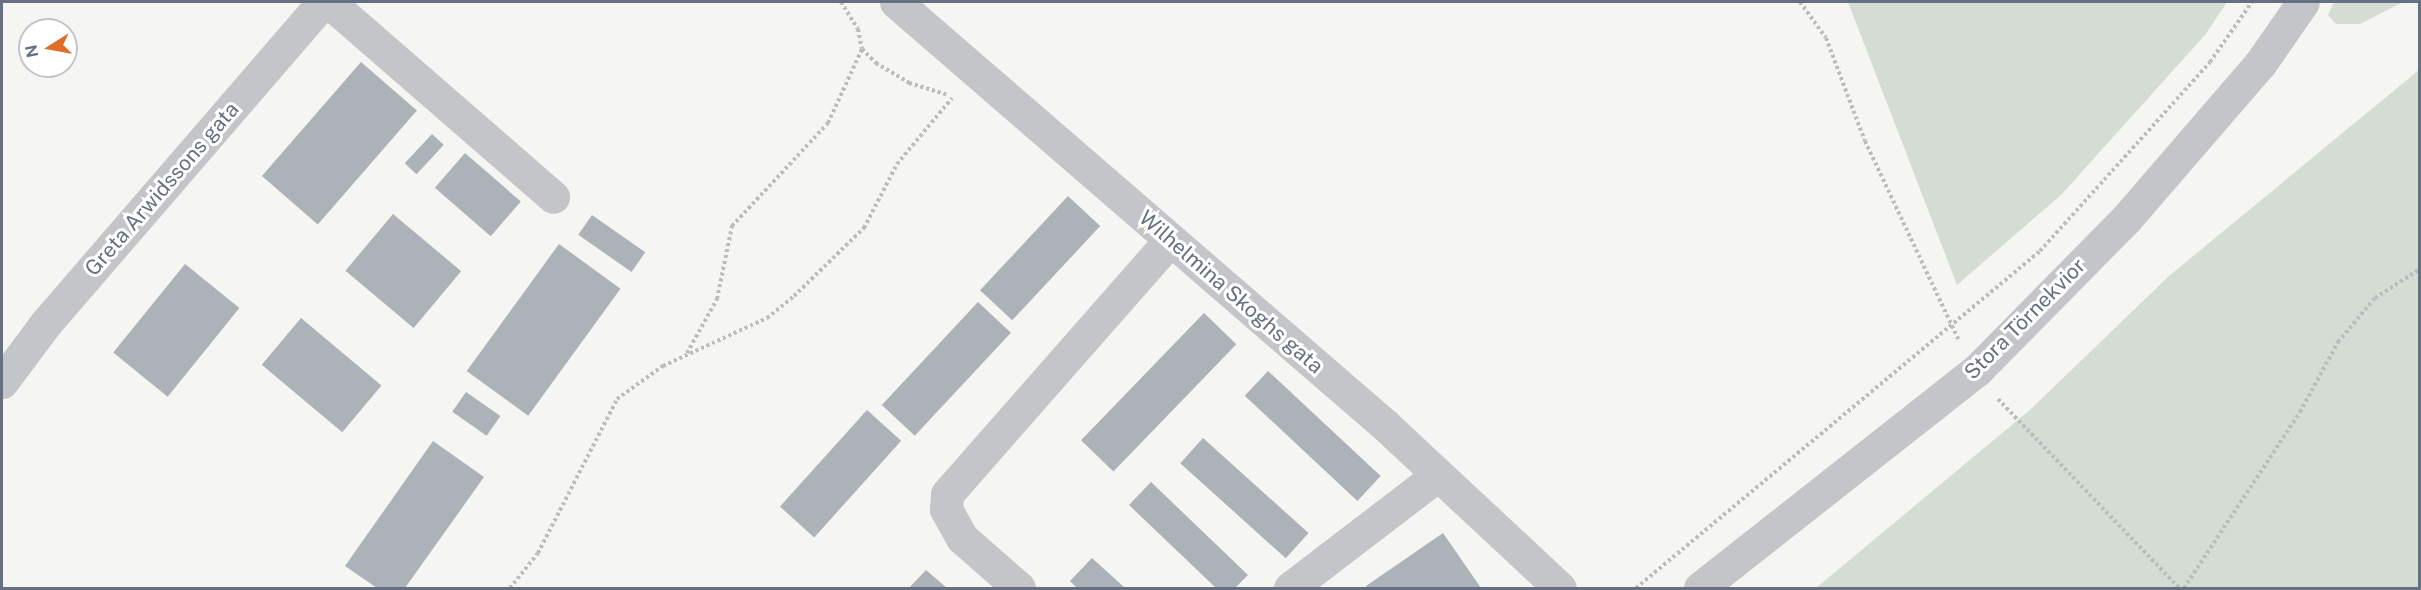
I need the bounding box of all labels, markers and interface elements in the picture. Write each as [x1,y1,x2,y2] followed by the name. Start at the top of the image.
[18,18,78,78] north arrow
[21,43,42,59] text: N
[80,97,244,281] street label: Greta Arwidssons gata
[1134,205,1328,379] street label: Wilhelmina Skoghs gata
[1959,253,2091,385] street label: Stora Törnekvior

